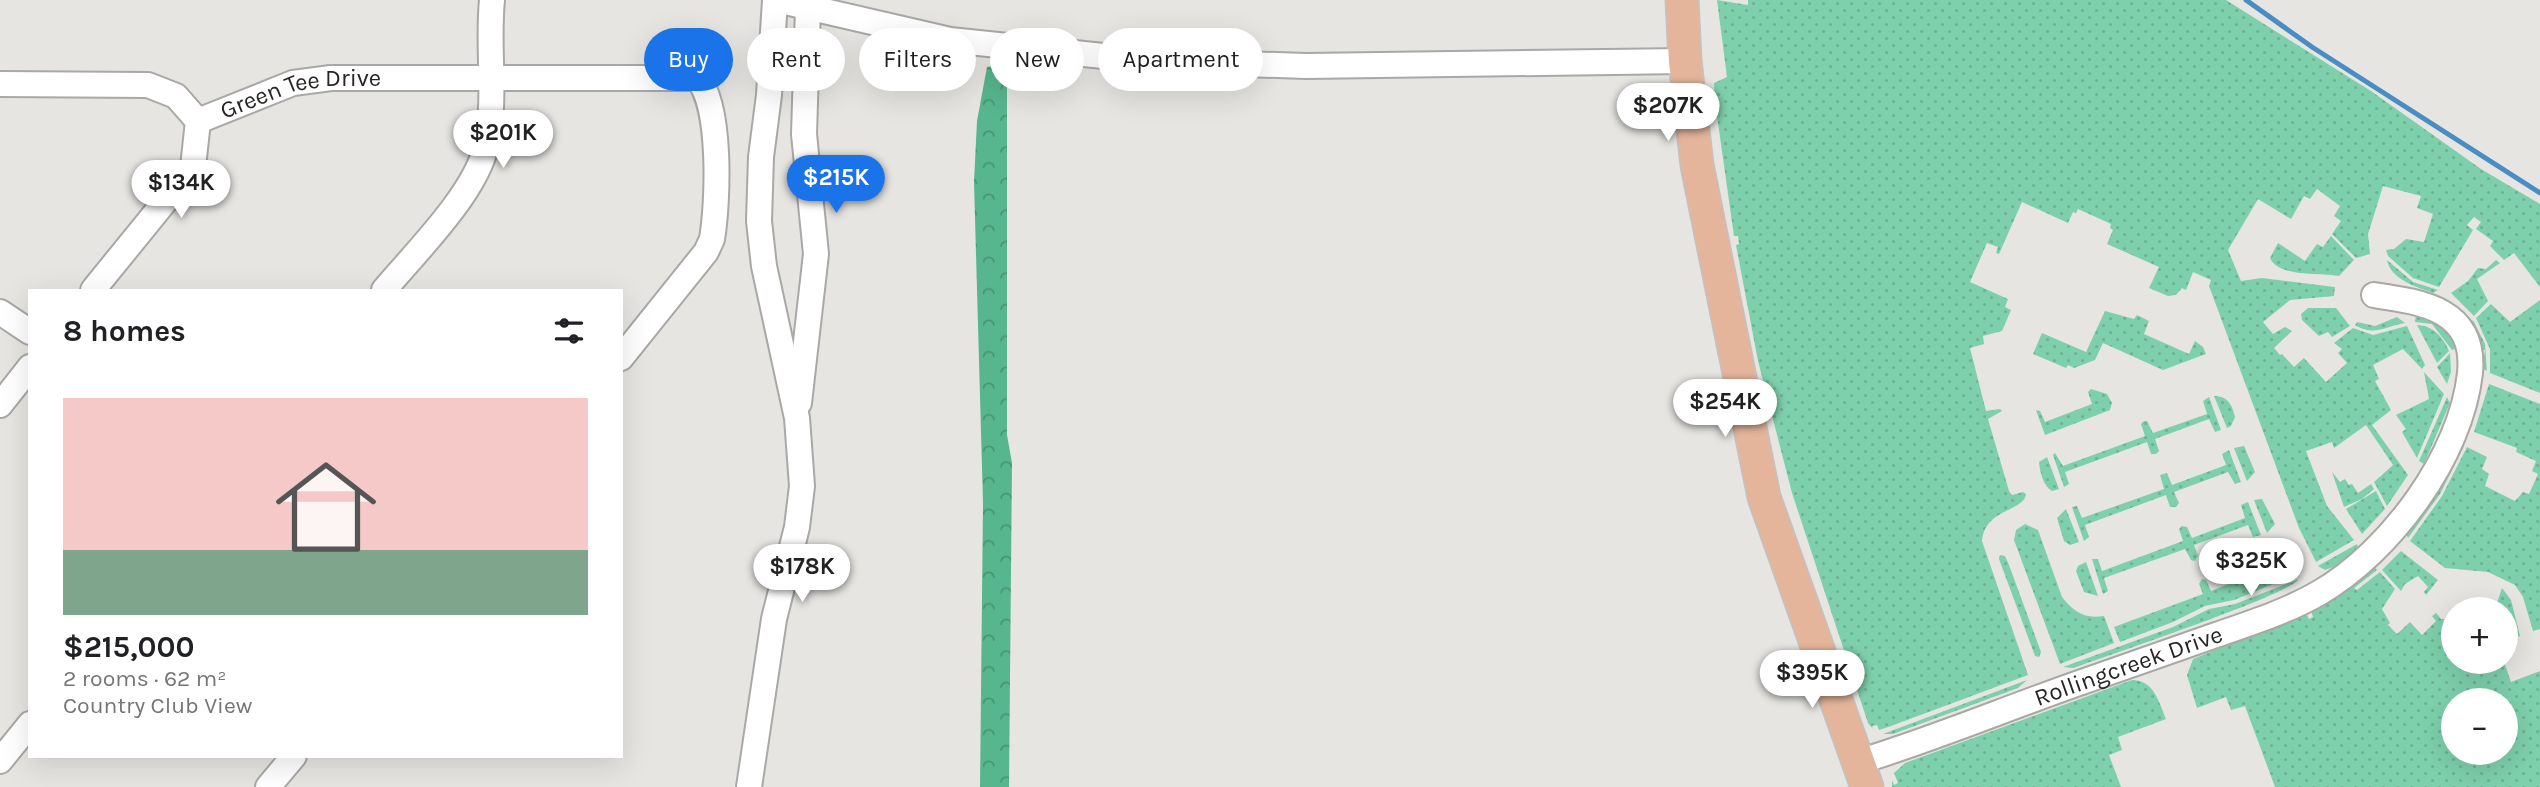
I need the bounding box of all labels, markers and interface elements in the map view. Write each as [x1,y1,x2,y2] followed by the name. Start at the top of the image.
[644,28,733,91] chip: Buy
[747,28,845,91] chip: Rent
[859,28,976,91] chip: Filters
[990,28,1084,91] chip: New
[1098,28,1263,91] chip: Apartment
[216,64,381,125] street label: Green Tee Drive
[1619,83,1717,143] pin: $207K
[1633,92,1703,119] text: $207K
[454,110,552,170] pin: $201K
[469,119,537,146] text: $201K
[787,156,885,215] pin: $215K
[132,160,230,220] pin: $134K
[803,164,869,191] text: $215K
[147,169,215,196] text: $134K
[550,312,588,350] icon: filters
[63,313,186,349] text: 8 homes
[1676,380,1774,439] pin: $254K
[1689,388,1761,415] text: $254K
[263,444,389,570] icon: home
[2202,538,2300,598] pin: $325K
[753,544,851,604] pin: $178K
[2215,547,2287,574] text: $325K
[769,553,835,580] text: $178K
[2441,597,2518,765] map controls
[2441,597,2518,674] button: +
[2030,620,2226,712] street label: Rollingcreek Drive
[63,629,195,665] text: $215,000
[1763,650,1861,710] pin: $395K
[1776,659,1848,686] text: $395K
[63,665,227,692] text: 2 rooms · 62 m²
[2441,688,2518,765] button: −
[63,692,252,719] text: Country Club View

